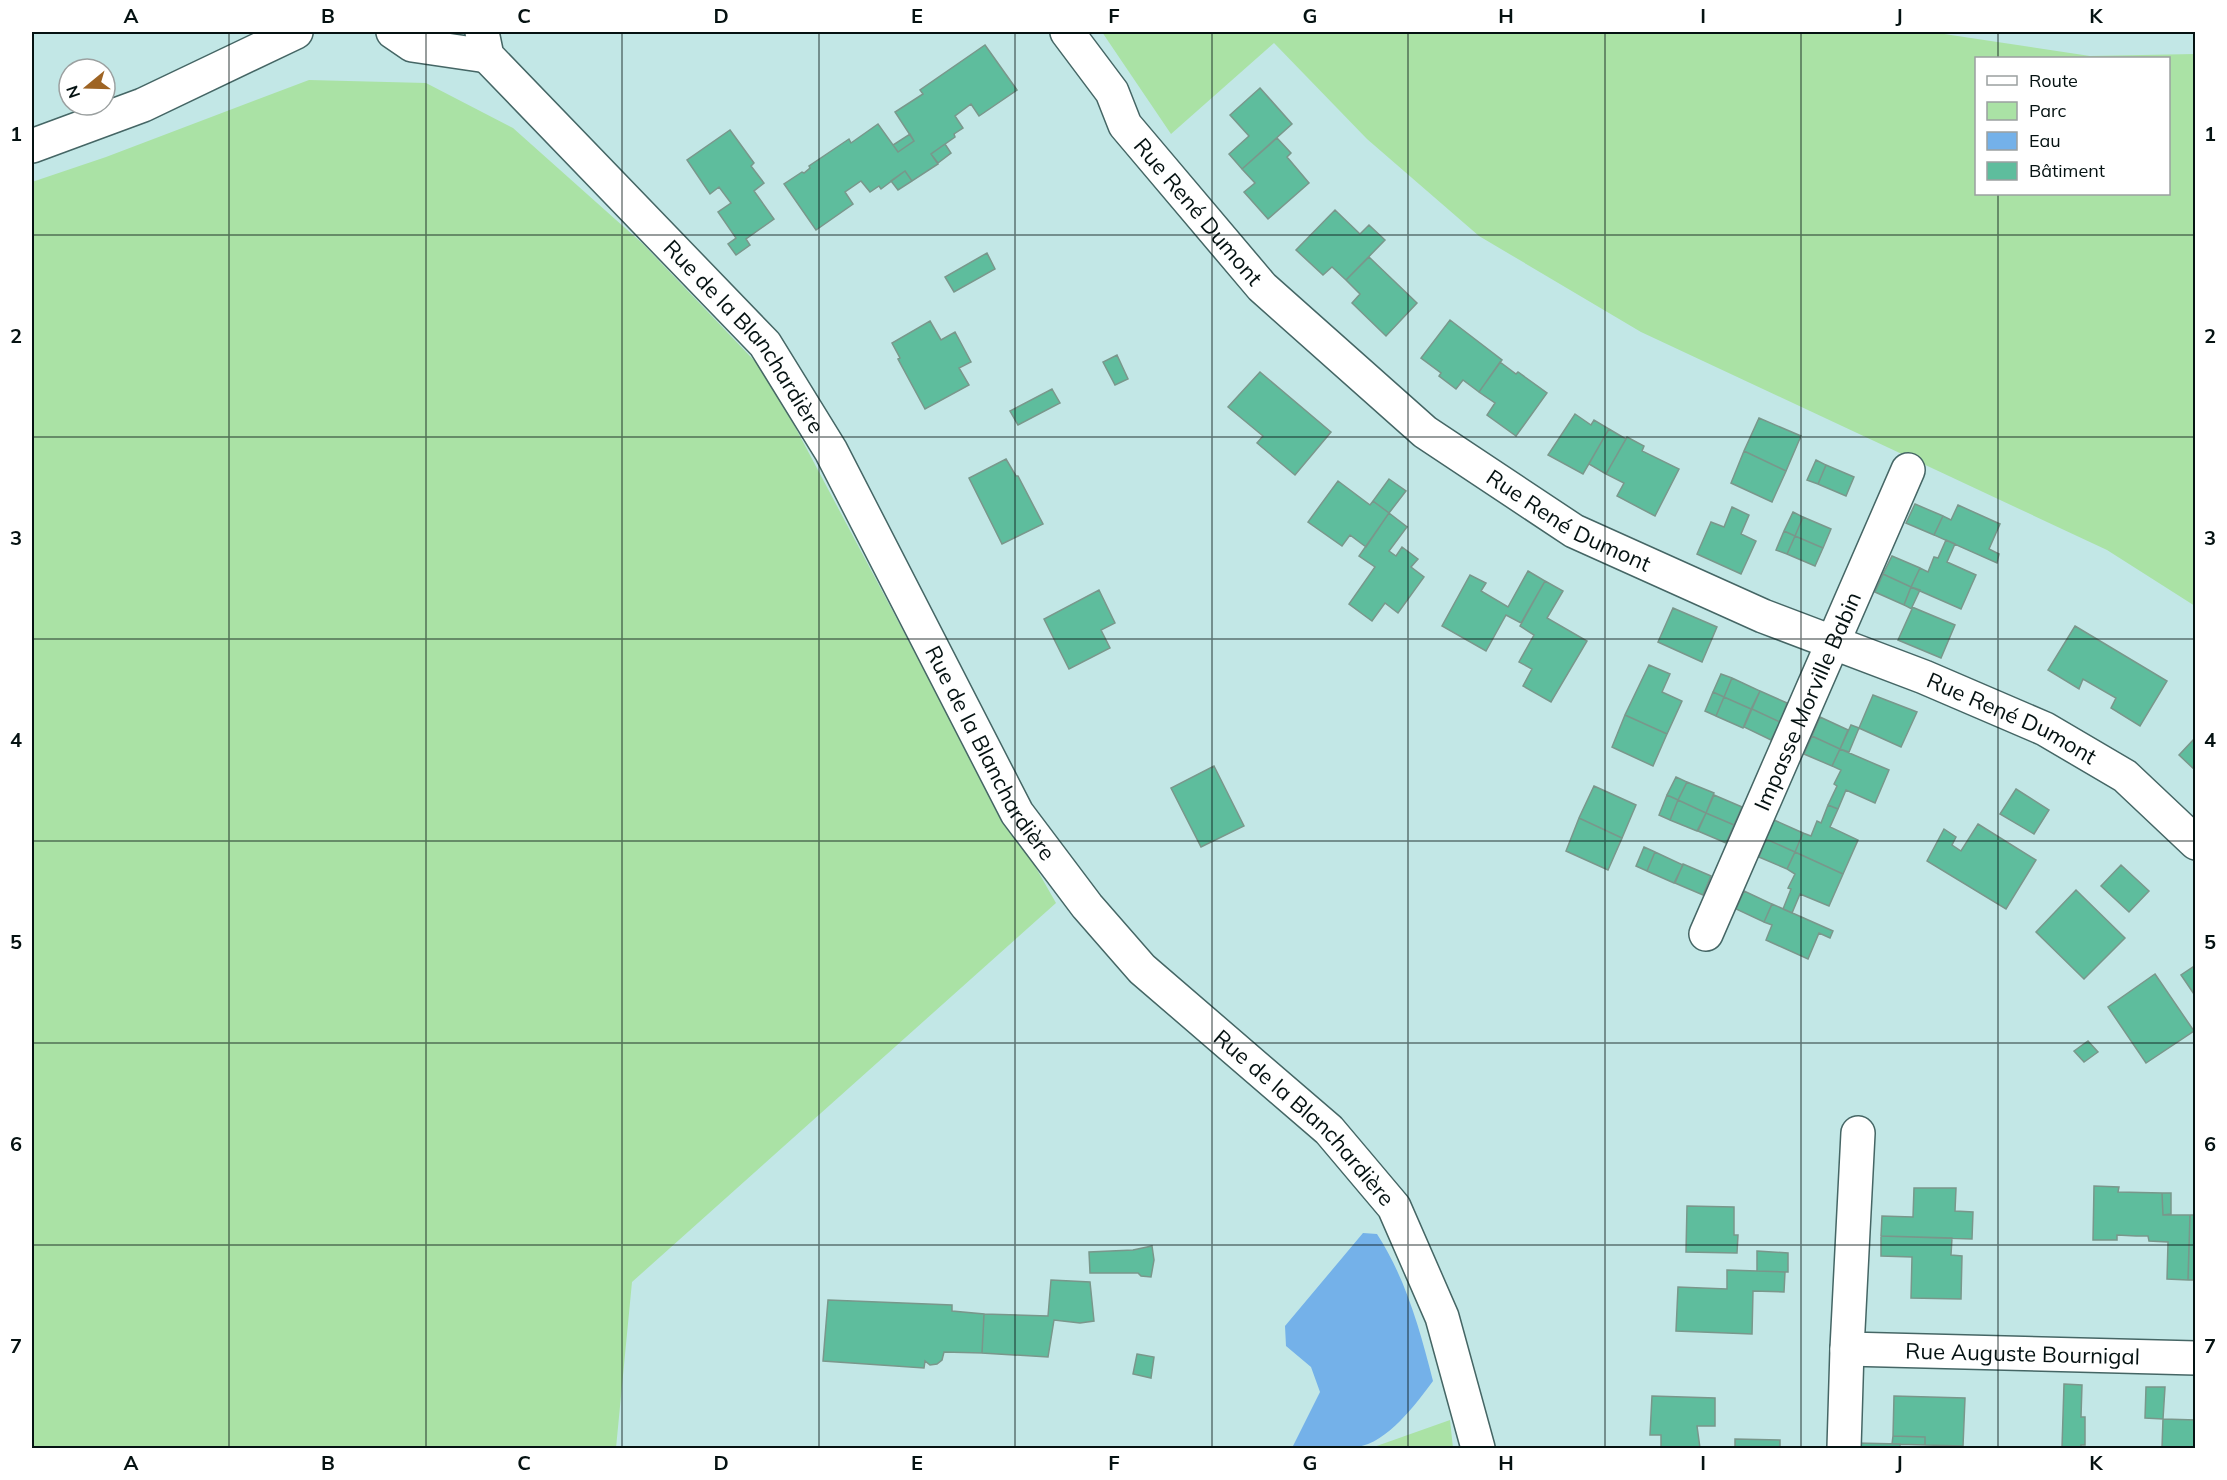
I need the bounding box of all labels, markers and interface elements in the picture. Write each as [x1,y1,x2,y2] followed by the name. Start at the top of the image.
[124,3,139,28] text: A
[321,3,335,28] text: B
[517,3,531,28] text: C
[713,3,729,28] text: D
[911,3,923,28] text: E
[1108,3,1120,28] text: F
[1303,3,1317,28] text: G
[1498,3,1514,28] text: H
[1700,3,1706,28] text: I
[1895,3,1903,28] text: J
[2089,3,2103,28] text: K
[57,57,117,117] north arrow
[1975,57,2170,195] legend
[2029,69,2078,92] text: Route
[61,83,84,101] text: N
[2029,99,2067,122] text: Parc
[10,121,22,146] text: 1
[2204,121,2216,146] text: 1
[2029,129,2061,152] text: Eau
[1128,132,1269,292] street label: Rue René Dumont
[2029,159,2105,182] text: Bâtiment
[658,234,831,438] street label: Rue de la Blanchardière
[10,323,22,348] text: 2
[2204,323,2216,348] text: 2
[1481,463,1655,578] street label: Rue René Dumont
[10,525,22,550] text: 3
[2204,525,2216,550] text: 3
[1747,587,1867,815] street label: Impasse Morville Babin
[919,641,1062,866] street label: Rue de la Blanchardière
[1923,666,2102,770] street label: Rue René Dumont
[10,727,22,752] text: 4
[2204,727,2216,752] text: 4
[10,929,22,954] text: 5
[2204,929,2216,954] text: 5
[1208,1023,1401,1211] street label: Rue de la Blanchardière
[10,1131,22,1156] text: 6
[2204,1131,2216,1156] text: 6
[10,1333,22,1358] text: 7
[2204,1333,2216,1358] text: 7
[1905,1337,2140,1371] street label: Rue Auguste Bournigal
[124,1450,139,1475] text: A
[321,1450,335,1475] text: B
[517,1450,531,1475] text: C
[713,1450,729,1475] text: D
[911,1450,923,1475] text: E
[1108,1450,1120,1475] text: F
[1303,1450,1317,1475] text: G
[1498,1450,1514,1475] text: H
[1700,1450,1706,1475] text: I
[1895,1450,1903,1475] text: J
[2089,1450,2103,1475] text: K

